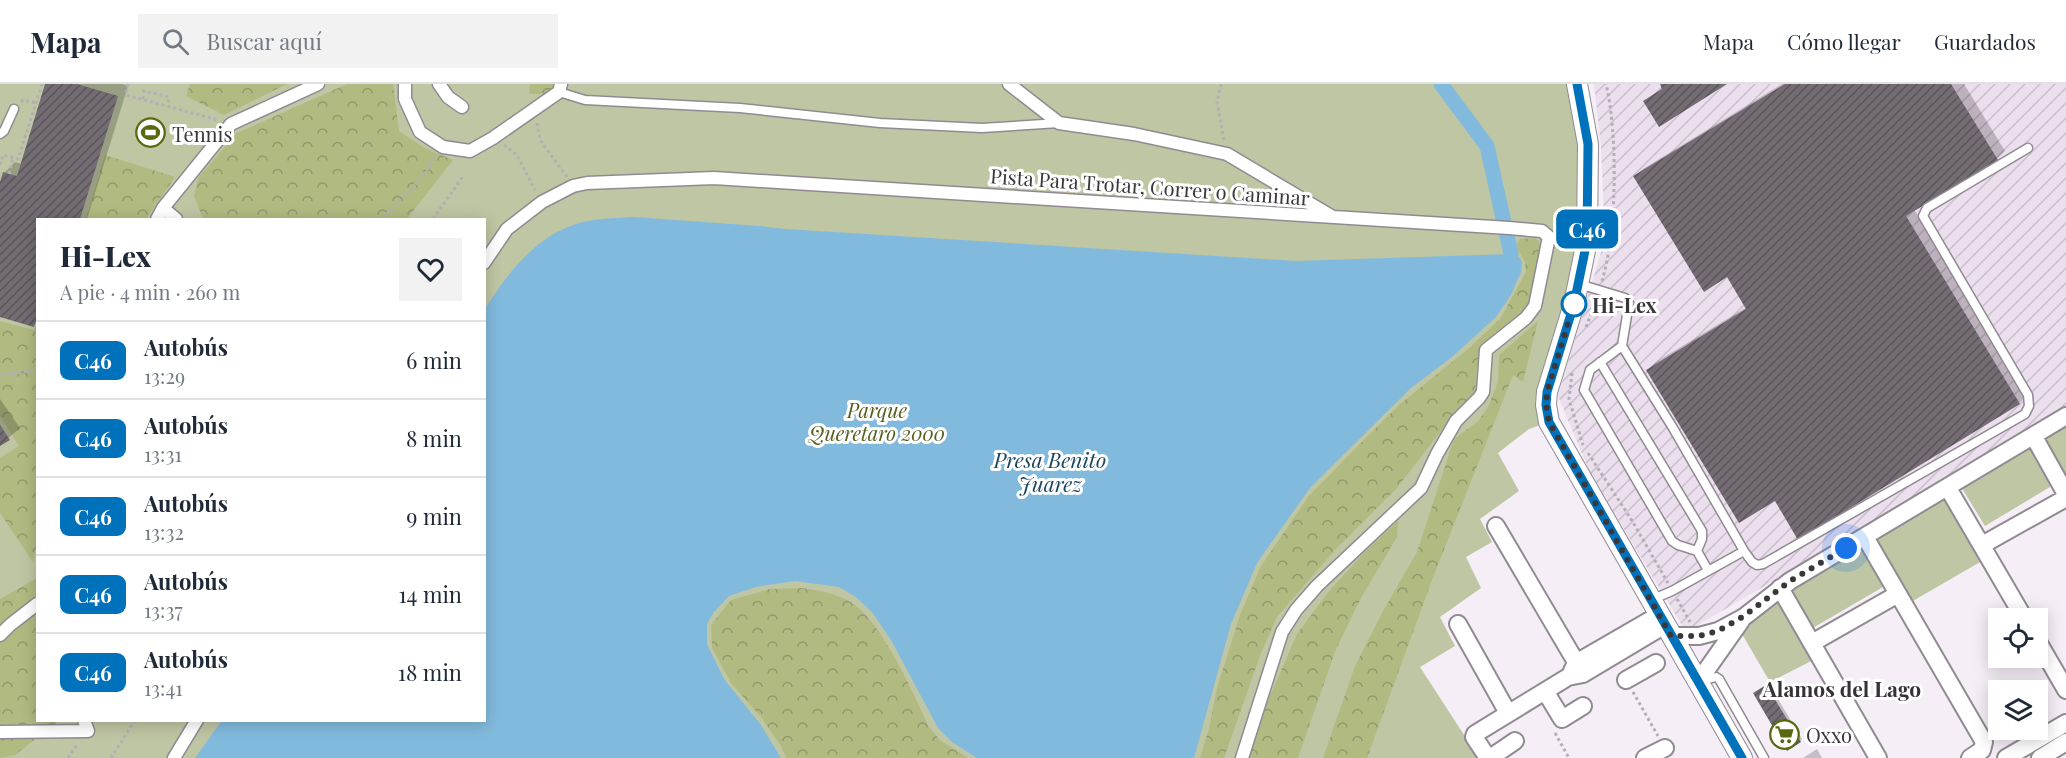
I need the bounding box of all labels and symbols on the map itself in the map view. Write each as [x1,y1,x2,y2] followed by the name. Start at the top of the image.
[135,117,167,149] sports icon: Tennis
[172,120,232,147] place label: Tennis
[989,161,1311,211] street label: Pista Para Trotar, Correr o Caminar
[1552,210,1622,248] line badge: C46
[1561,291,1587,317] marker: Hi-Lex
[1592,291,1657,318] place label: Hi-Lex
[808,396,945,446] park label: Parque Queretaro 2000
[993,445,1106,497] water label: Presa Benito Juarez
[1831,533,1861,563] your location
[1762,674,1921,702] district label: Alamos del Lago
[1769,718,1801,750] supermarket icon: Oxxo
[1806,721,1852,748] place label: Oxxo

